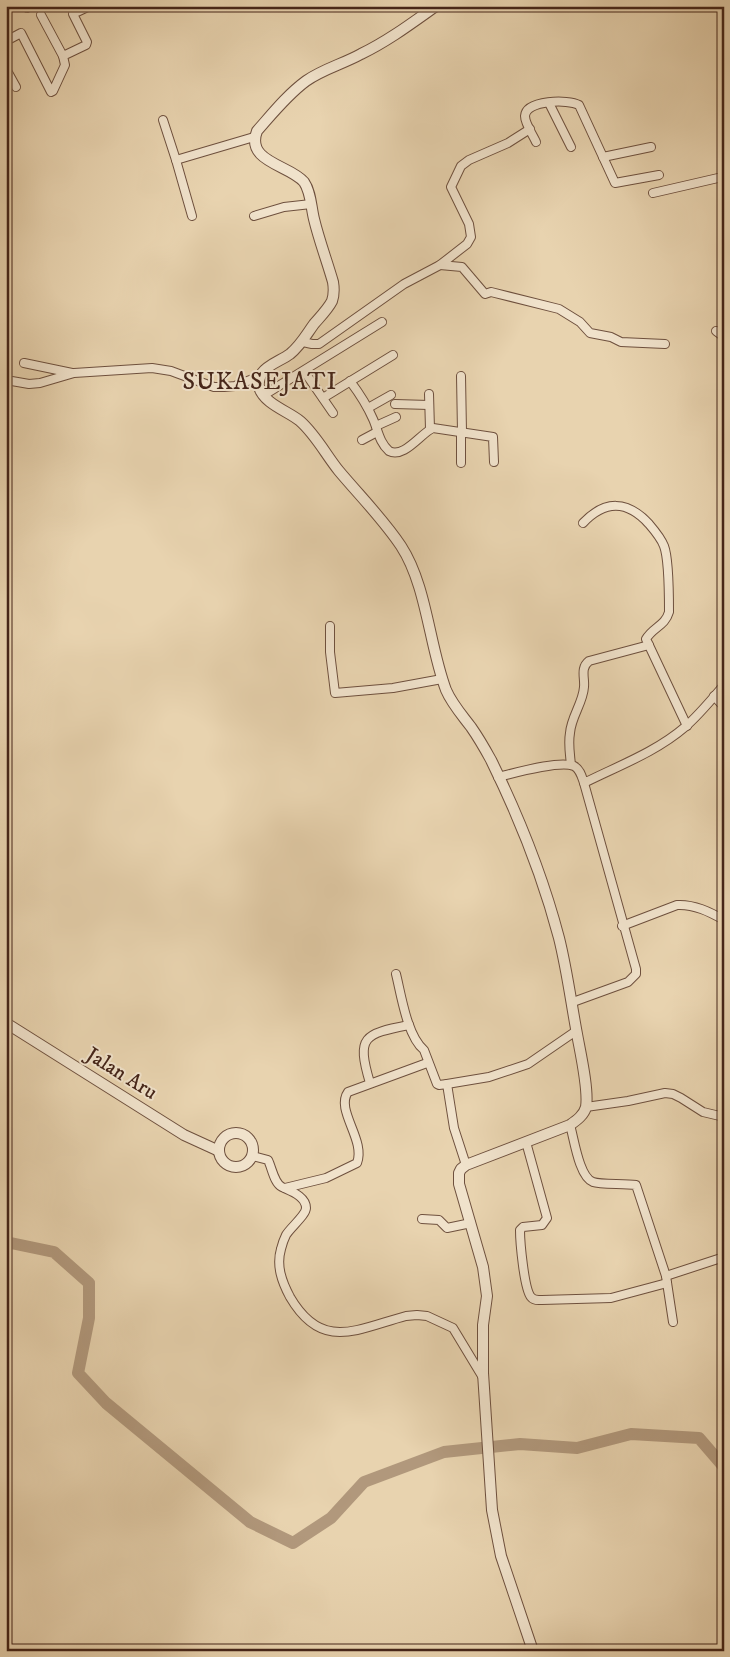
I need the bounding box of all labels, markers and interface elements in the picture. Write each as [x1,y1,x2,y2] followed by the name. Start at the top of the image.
[183,367,337,397] district label: SUKASEJATI
[79,1041,162,1106] street label: Jalan Aru

